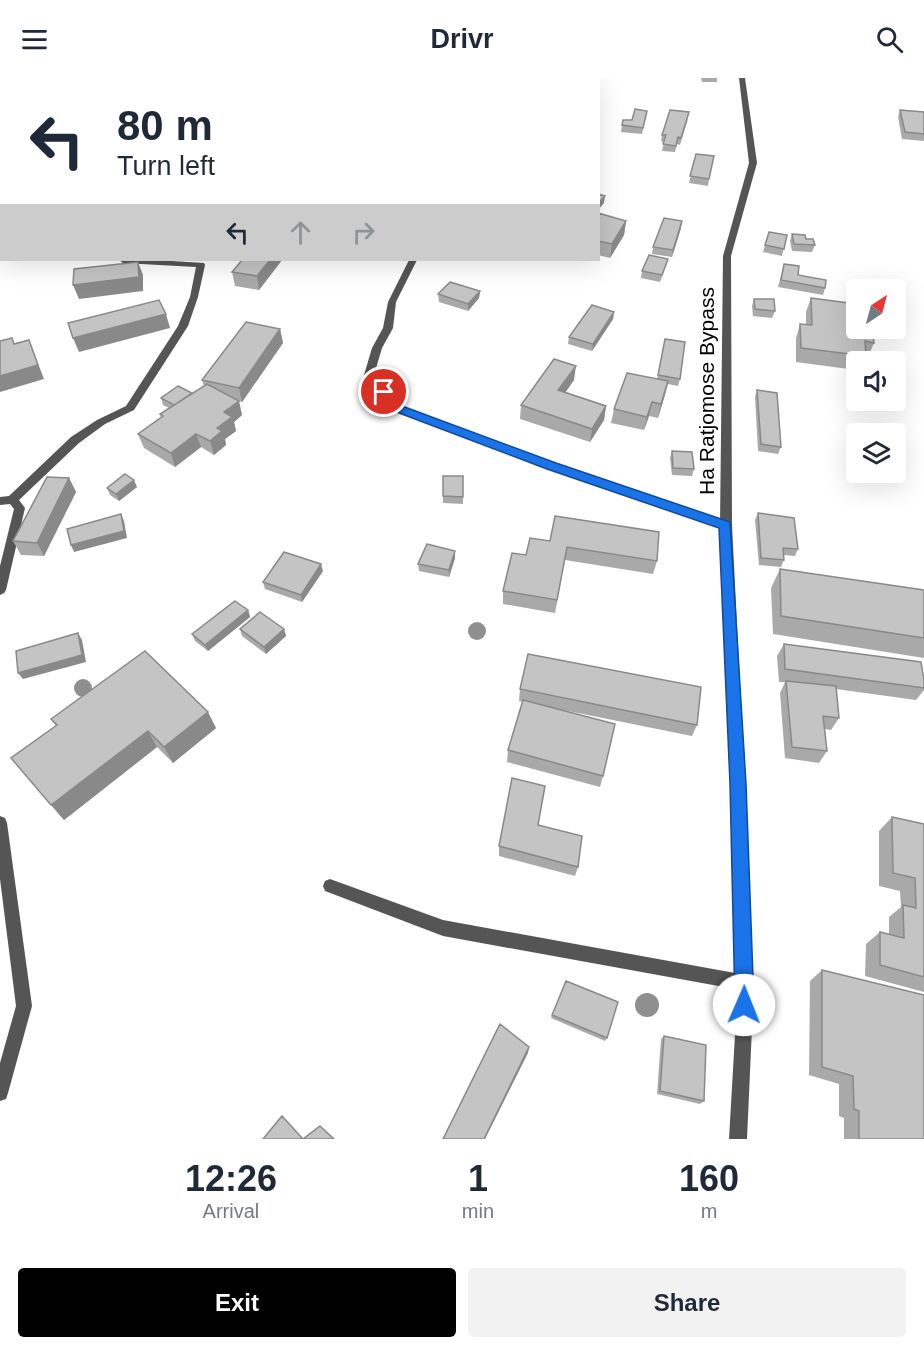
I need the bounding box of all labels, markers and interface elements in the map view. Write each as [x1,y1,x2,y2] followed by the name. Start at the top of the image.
[18,23,51,56] icon: menu
[873,23,906,56] icon: search
[430,24,494,54] text: Drivr
[18,102,96,180] icon: left
[117,102,213,149] text: 80 m
[117,151,215,181] text: Turn left
[221,216,254,249] icon: left
[284,216,317,249] icon: ahead
[347,216,380,249] icon: right
[846,279,906,339] north arrow
[846,279,906,483] map controls
[695,287,718,495] street label: Ha Ratjomose Bypass
[846,351,906,411] button: sound
[358,366,409,417] pin
[367,375,400,408] icon: arrive
[846,423,906,483] button: layers
[712,973,776,1037] position arrow
[185,1158,277,1199] text: 12:26
[468,1158,488,1199] text: 1
[679,1158,739,1199] text: 160
[203,1200,259,1222] text: Arrival
[462,1200,494,1222] text: min
[701,1200,717,1222] text: m
[18,1268,456,1337] button: Exit
[468,1268,906,1337] button: Share

